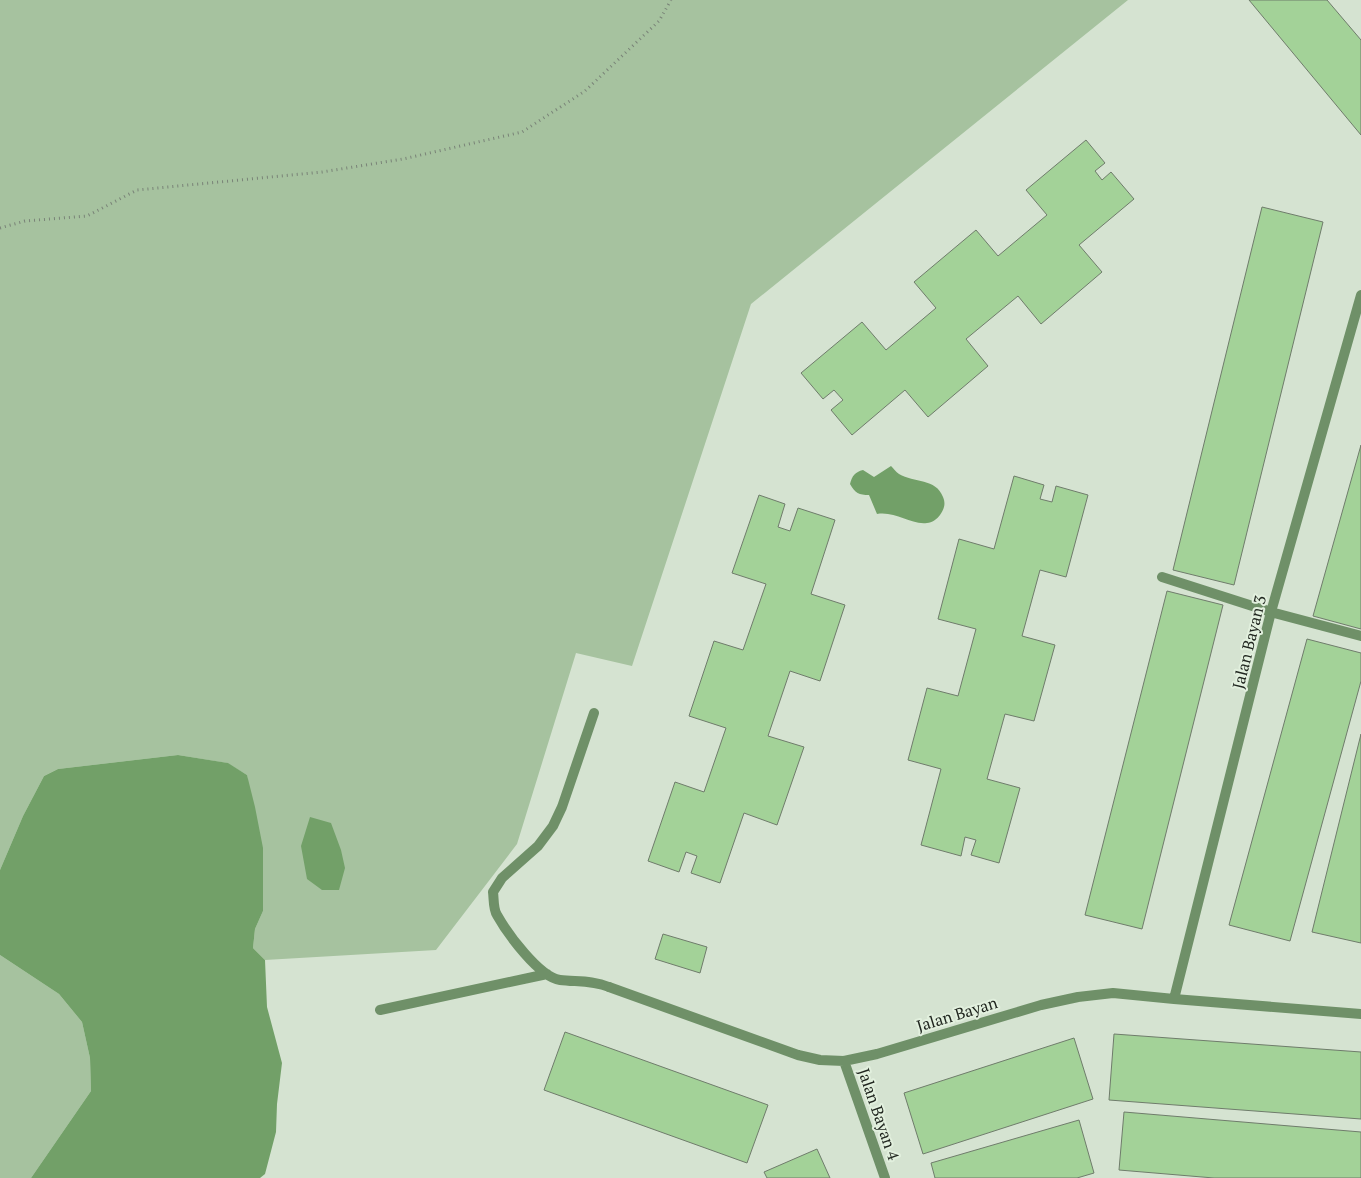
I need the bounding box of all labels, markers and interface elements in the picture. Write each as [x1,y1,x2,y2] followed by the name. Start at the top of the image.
[1227,593,1271,691] street label: Jalan Bayan 3
[914,991,1001,1037] street label: Jalan Bayan
[853,1065,905,1163] street label: Jalan Bayan 4

